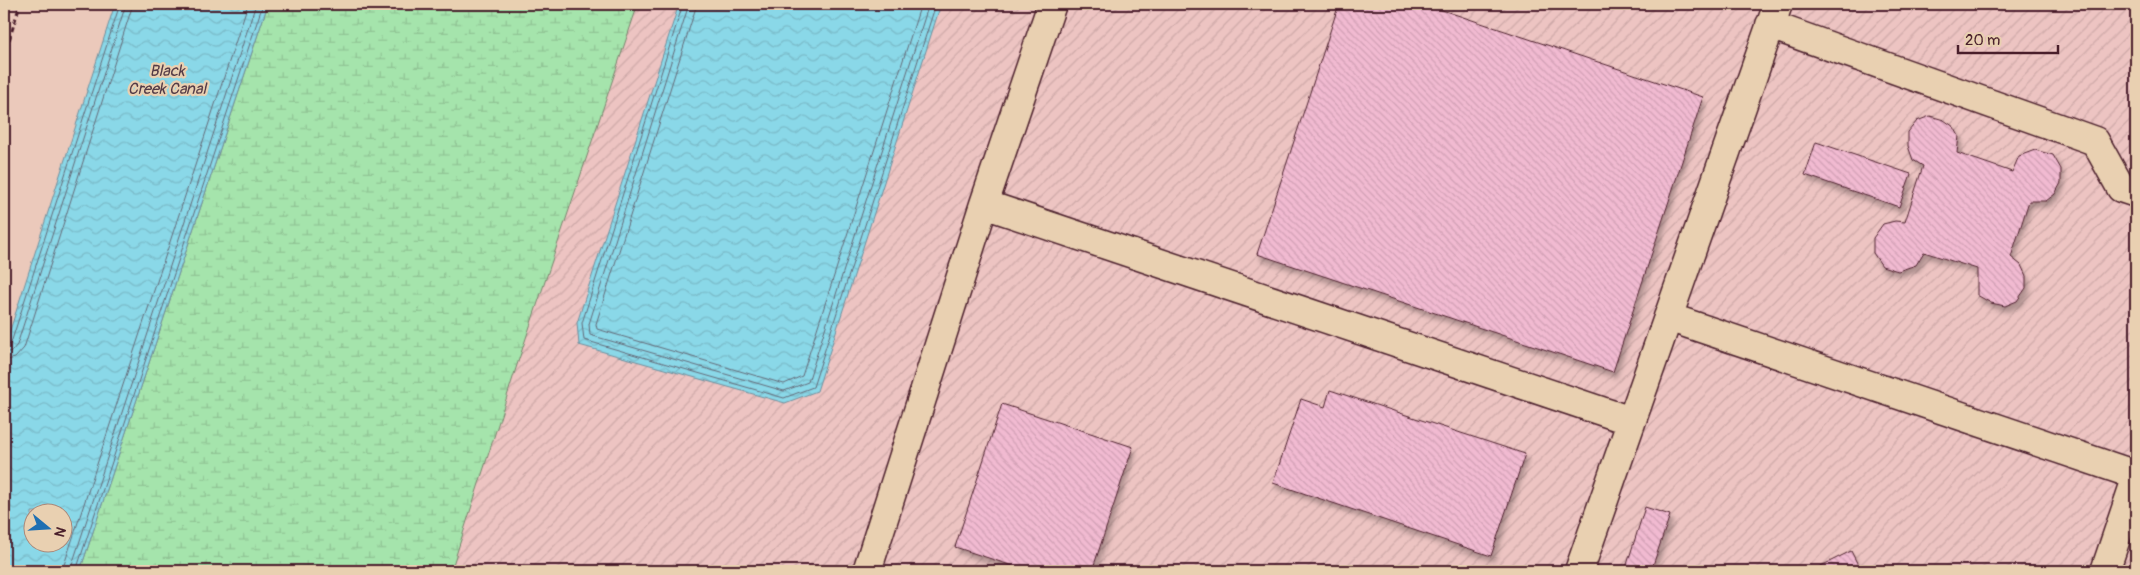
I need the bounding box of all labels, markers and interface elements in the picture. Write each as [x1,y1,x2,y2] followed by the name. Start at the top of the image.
[1958,22,2058,54] scale bar
[1965,31,2000,50] text: 20 m
[128,61,208,99] water label: Black Creek Canal
[22,502,72,552] north arrow
[50,525,69,539] text: N

